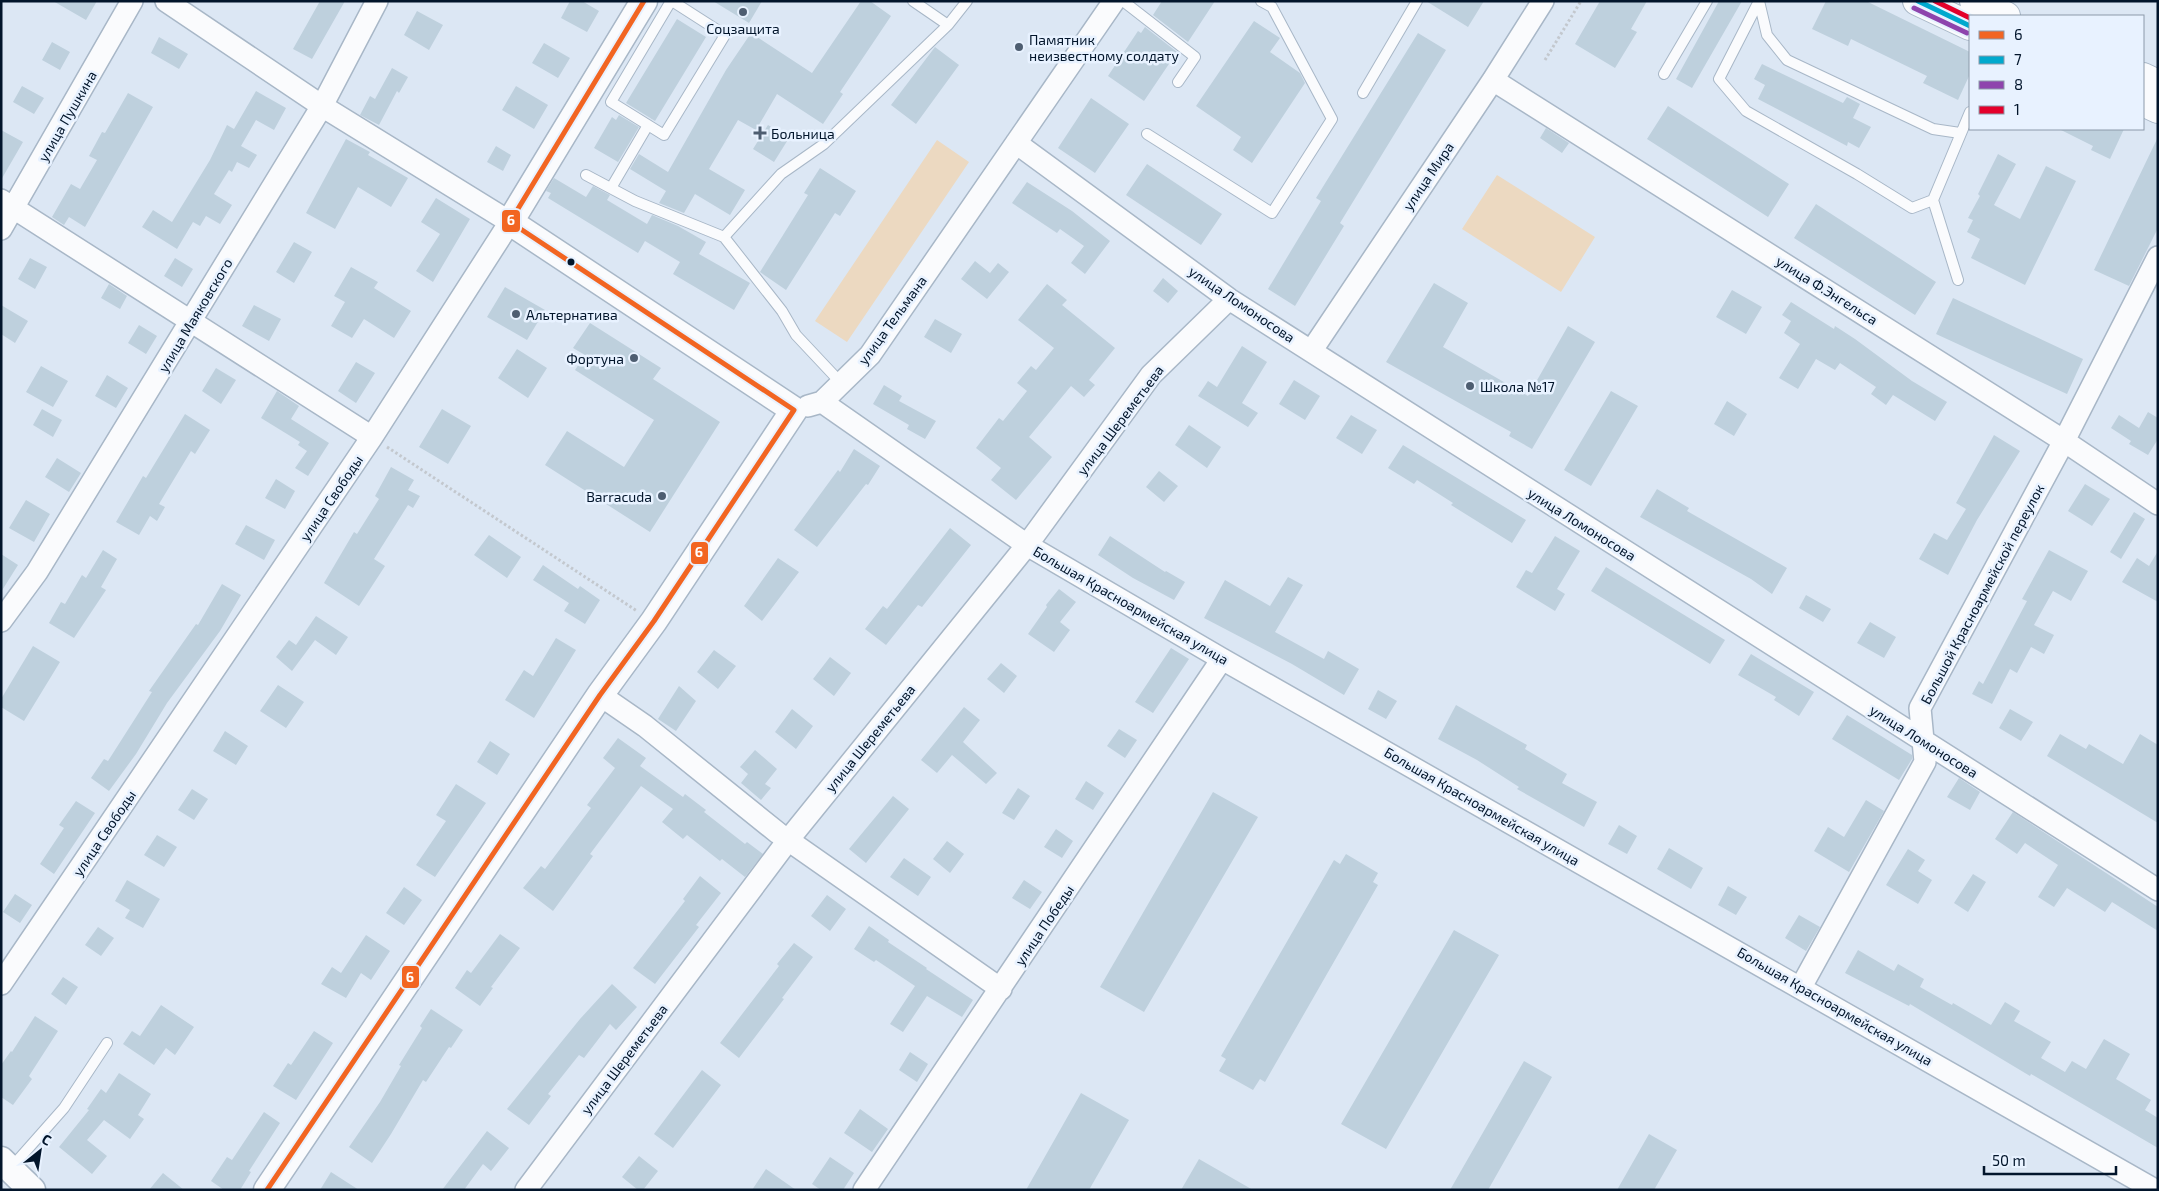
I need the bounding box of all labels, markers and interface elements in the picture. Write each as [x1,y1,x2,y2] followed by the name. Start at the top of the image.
[737,6,749,18] marker: Соцзащита
[1969,15,2144,130] legend
[706,20,780,37] place label: Соцзащита
[2014,25,2023,43] text: 6
[1029,31,1179,64] place label: Памятник неизвестному солдату
[1013,41,1025,53] marker: Памятник неизвестному солдату
[2014,50,2022,68] text: 7
[34,68,100,164] street label: улица Пушкина
[2014,75,2023,93] text: 8
[2014,100,2020,118] text: 1
[771,125,835,142] place label: Больница
[753,126,767,140] marker: Больница
[1399,139,1457,213] street label: улица Мира
[501,209,521,233] line badge: 6
[507,211,515,228] text: 6
[1773,252,1881,328] street label: улица Ф.Энгельса
[154,255,236,375] street label: улица Маяковского
[566,257,576,267] unlabelled marker
[1186,262,1298,346] street label: улица Ломоносова
[854,272,930,368] street label: улица Тельмана
[526,306,618,323] place label: Альтернатива
[510,308,522,320] marker: Альтернатива
[566,350,624,367] place label: Фортуна
[628,352,640,364] marker: Фортуна
[1073,362,1167,478] street label: улица Шереметьева
[1480,378,1555,395] place label: Школа №17
[1464,380,1476,392] marker: Школа №17
[296,452,366,544] street label: улица Свободы
[1917,481,2048,707] street label: Большой Красноармейской переулок
[1525,484,1639,564] street label: улица Ломоносова
[586,488,652,505] place label: Barracuda
[656,490,668,502] marker: Barracuda
[690,541,709,565] line badge: 6
[1030,542,1232,668] street label: Большая Красноармейская улица
[695,543,703,560] text: 6
[821,681,919,795] street label: улица Шереметьева
[1867,701,1981,781] street label: улица Ломоносова
[1381,743,1583,869] street label: Большая Красноармейская улица
[69,787,139,879] street label: улица Свободы
[1011,882,1077,968] street label: улица Победы
[1734,943,1936,1069] street label: Большая Красноармейская улица
[401,965,420,989] line badge: 6
[406,968,414,985] text: 6
[577,1001,671,1117] street label: улица Шереметьева
[15,1126,65,1176] north arrow
[39,1130,55,1149] text: С
[1984,1144,2116,1176] scale bar
[1992,1151,2026,1169] text: 50 m

